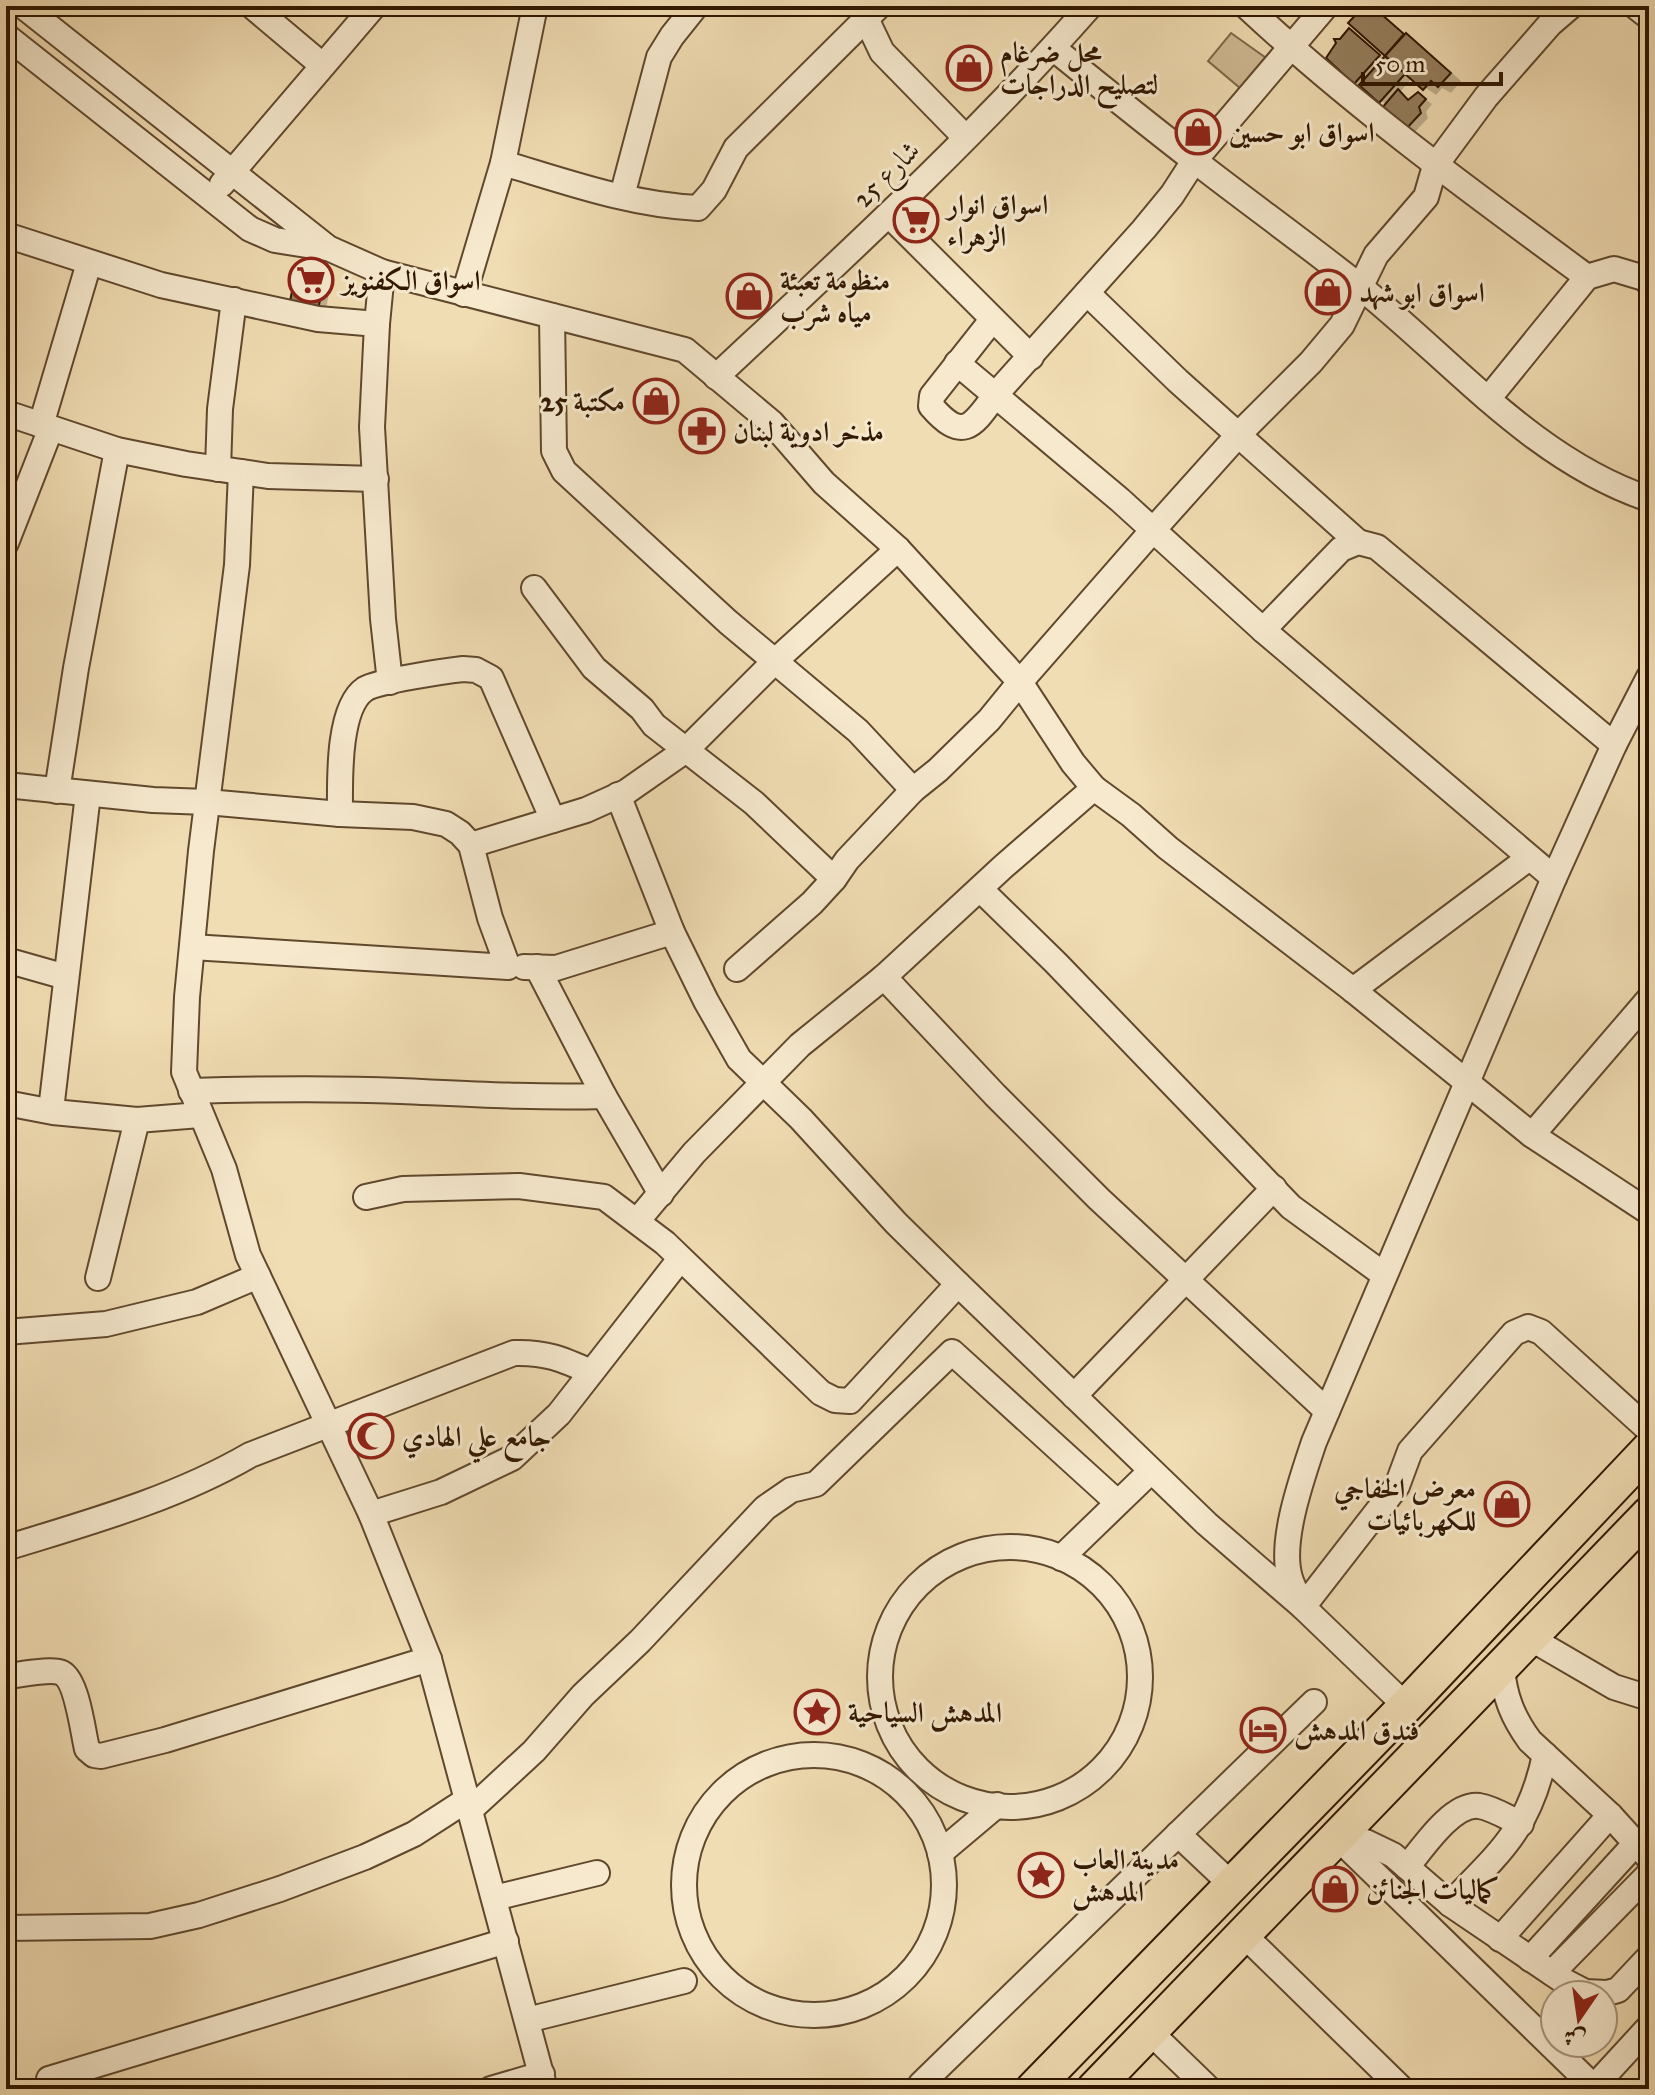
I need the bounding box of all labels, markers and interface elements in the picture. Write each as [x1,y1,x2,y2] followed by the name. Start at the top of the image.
[1000,35,1158,110] place label: محل ضرغام لتصليح الدراجات
[1363,36,1501,86] scale bar
[945,44,993,92] shop icon: محل ضرغام لتصليح الدراجات
[1375,49,1425,79] text: 50 m
[1174,108,1222,156] shop icon: اسواق ابو حسين
[1229,115,1375,150] place label: اسواق ابو حسين
[845,133,931,219] street label: شارع 25
[944,187,1048,255] place label: اسواق انوار الزهراء
[892,196,940,244] supermarket icon: اسواق انوار الزهراء
[287,256,335,304] supermarket icon: اسواق الكفنويز
[339,263,481,298] place label: اسواق الكفنويز
[780,263,890,331] place label: منظومة تعبئة مياه شرب
[1304,268,1352,316] shop icon: اسواق ابو شهد
[725,272,773,320] shop icon: منظومة تعبئة مياه شرب
[1359,275,1485,311] place label: اسواق ابو شهد
[632,377,680,425] shop icon: مكتبة 25
[541,384,625,419] place label: مكتبة 25
[678,407,726,455] pharmacy icon: مذخر ادوية لبنان
[733,414,884,449] place label: مذخر ادوية لبنان
[347,1412,395,1460] mosque icon: جامع علي الهادي
[402,1419,551,1464] place label: جامع علي الهادي
[1333,1471,1476,1539] place label: معرض الخفاجي للكهربائيات
[1483,1480,1531,1528] shop icon: معرض الخفاجي للكهربائيات
[793,1688,841,1736] place icon: المدهش السياحية
[848,1695,1002,1732] place label: المدهش السياحية
[1239,1706,1287,1754] hotel icon: فندق المدهش
[1294,1713,1420,1750] place label: فندق المدهش
[1072,1842,1179,1911] place label: مدينة العاب المدهش
[1017,1851,1065,1899] place icon: مدينة العاب المدهش
[1311,1865,1359,1913] shop icon: كماليات الجنائن
[1366,1872,1499,1907] place label: كماليات الجنائن
[1539,1979,1619,2059] north arrow
[1561,2022,1588,2054] text: ش

